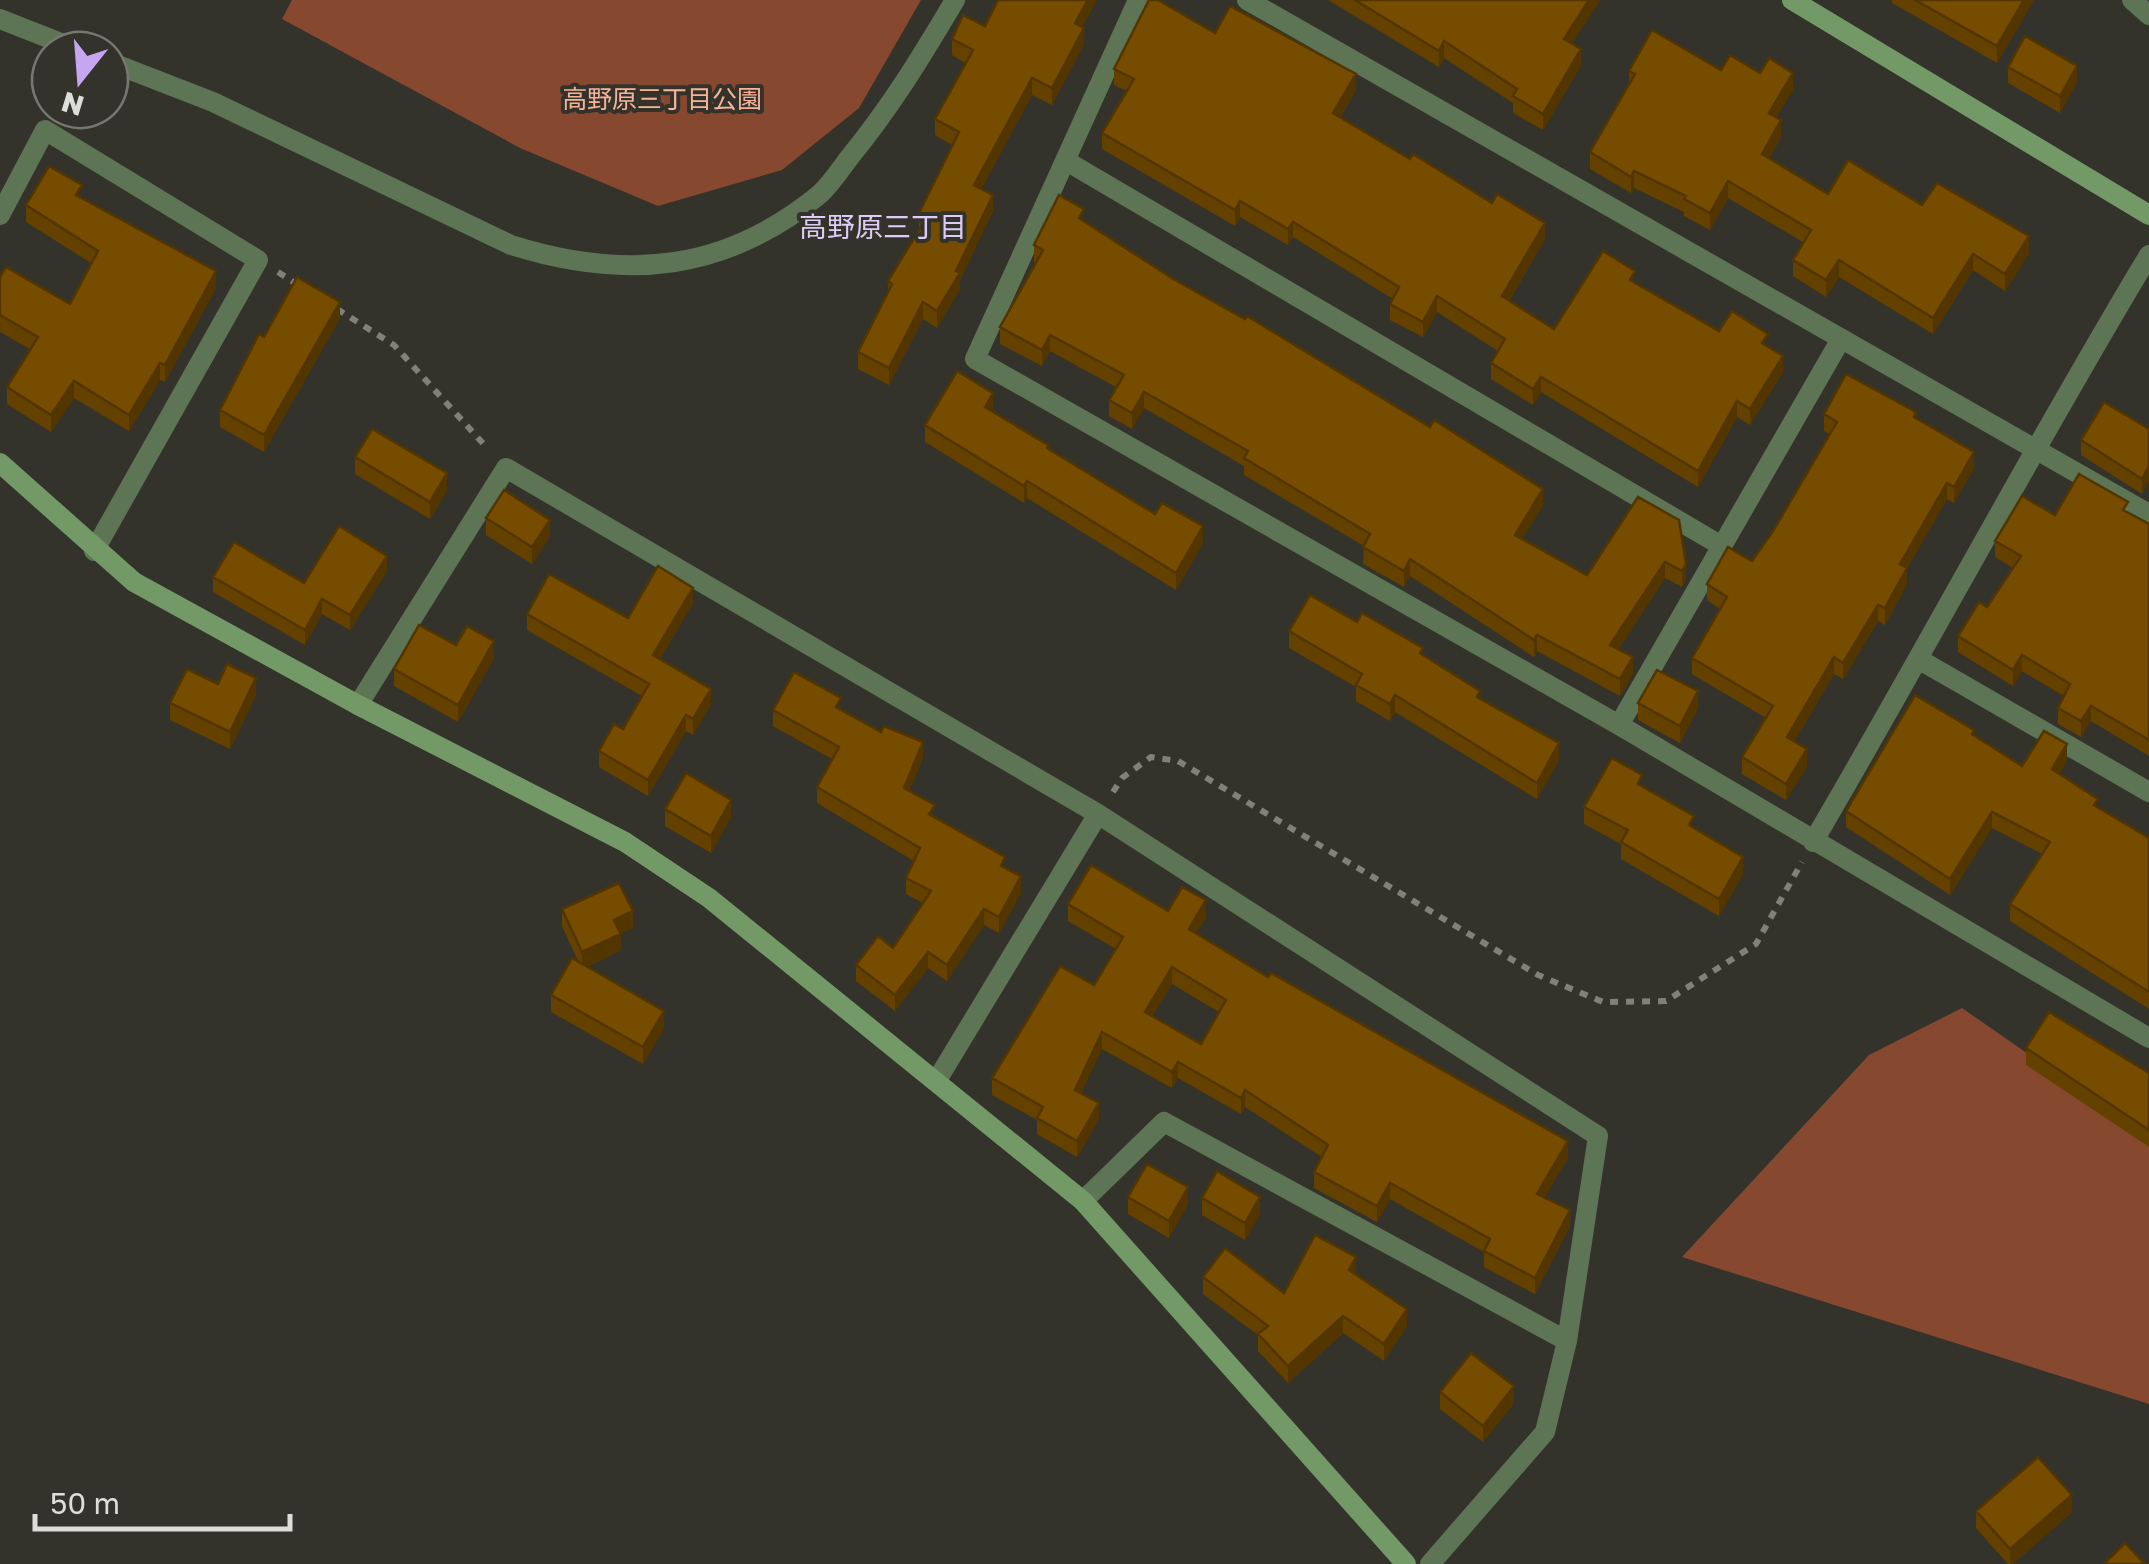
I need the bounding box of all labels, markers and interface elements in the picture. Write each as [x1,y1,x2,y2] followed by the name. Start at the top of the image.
[30,30,130,130] north arrow
[562,83,762,114] park label: 高野原三丁目公園
[58,85,88,123] text: N
[799,210,967,243] district label: 高野原三丁目
[35,1469,290,1531] scale bar
[50,1485,120,1521] text: 50 m

